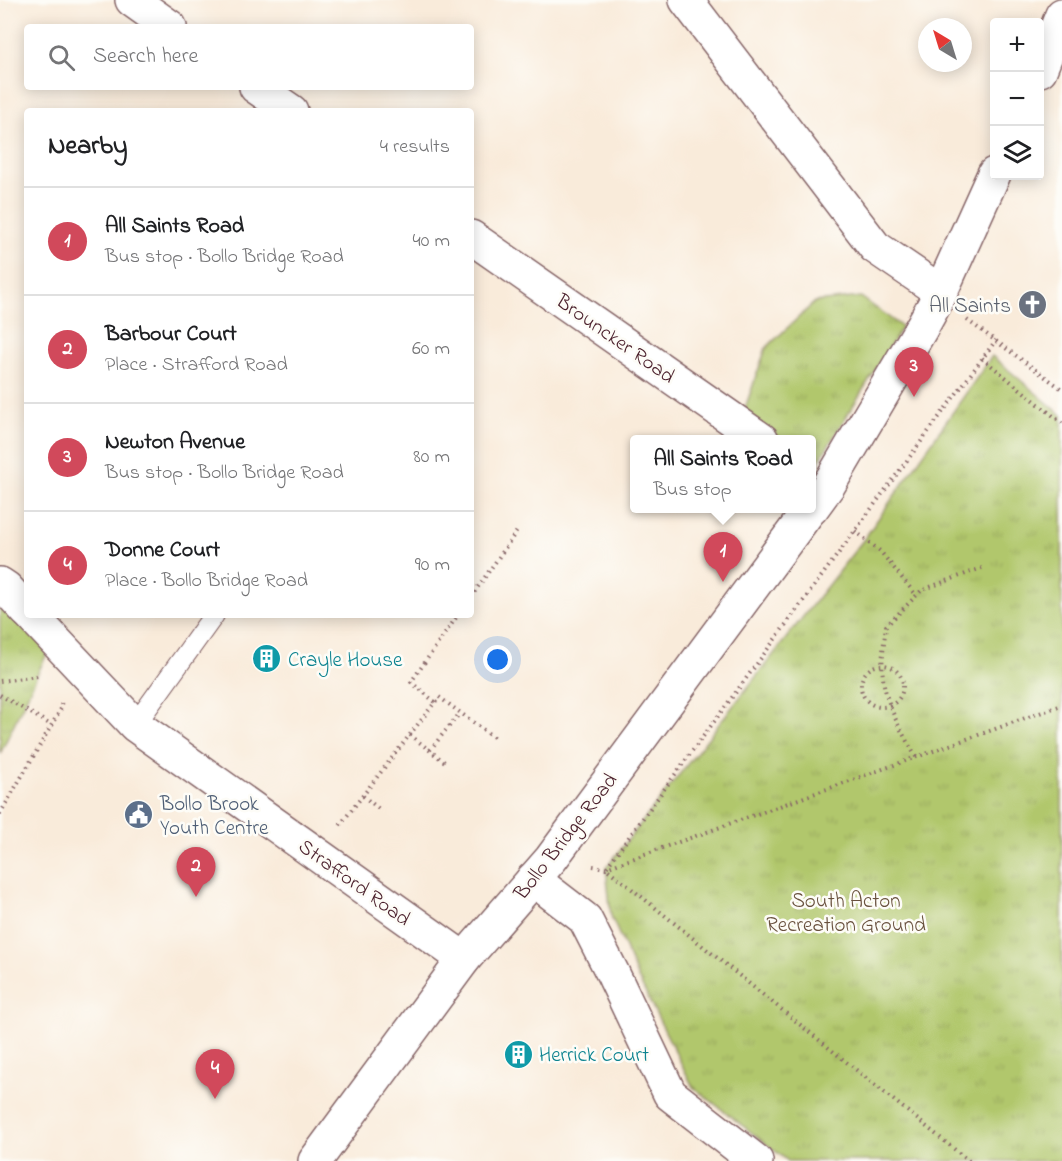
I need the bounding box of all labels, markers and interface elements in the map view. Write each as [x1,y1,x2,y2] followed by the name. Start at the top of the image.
[918,18,972,72] north arrow
[990,18,1044,180] map controls
[990,18,1044,72] button: +
[24,24,474,90] search box
[45,41,78,74] icon: search
[93,41,198,73] text: Search here
[990,72,1044,126] button: −
[990,126,1044,180] button: layers
[48,128,127,166] text: Nearby
[380,133,450,162] text: 4 results
[105,211,244,243] text: All Saints Road
[64,227,71,256] text: 1
[413,227,450,256] text: 40 m
[105,243,344,272] text: Bus stop · Bollo Bridge Road
[548,287,681,392] street label: Brouncker Road
[1016,289,1048,321] church icon: All Saints
[929,292,1011,322] place label: All Saints
[105,319,237,351] text: Barbour Court
[63,335,72,364] text: 2
[412,335,450,364] text: 60 m
[894,348,934,397] pin: 3
[105,351,288,380] text: Place · Strafford Road
[105,427,245,459] text: Newton Avenue
[630,435,816,513] popup
[63,443,72,472] text: 3
[413,443,450,472] text: 80 m
[653,444,793,476] text: All Saints Road
[105,459,344,488] text: Bus stop · Bollo Bridge Road
[653,476,732,505] text: Bus stop
[704,532,742,582] pin: 1
[105,535,220,567] text: Donne Court
[63,551,72,580] text: 4
[415,551,450,580] text: 90 m
[105,567,308,596] text: Place · Bollo Bridge Road
[251,643,283,675] building icon: Crayle House
[483,645,512,674] your location
[288,646,403,678] place label: Crayle House
[507,767,627,909] street label: Bollo Bridge Road
[159,790,269,844] place label: Bollo Brook Youth Centre
[123,799,155,831] public building icon: Bollo Brook Youth Centre
[291,833,416,935] street label: Strafford Road
[176,848,216,897] pin: 2
[766,887,926,941] park label: South Acton Recreation Ground
[502,1038,534,1070] building icon: Herrick Court
[539,1041,649,1071] place label: Herrick Court
[196,1050,234,1099] pin: 4

